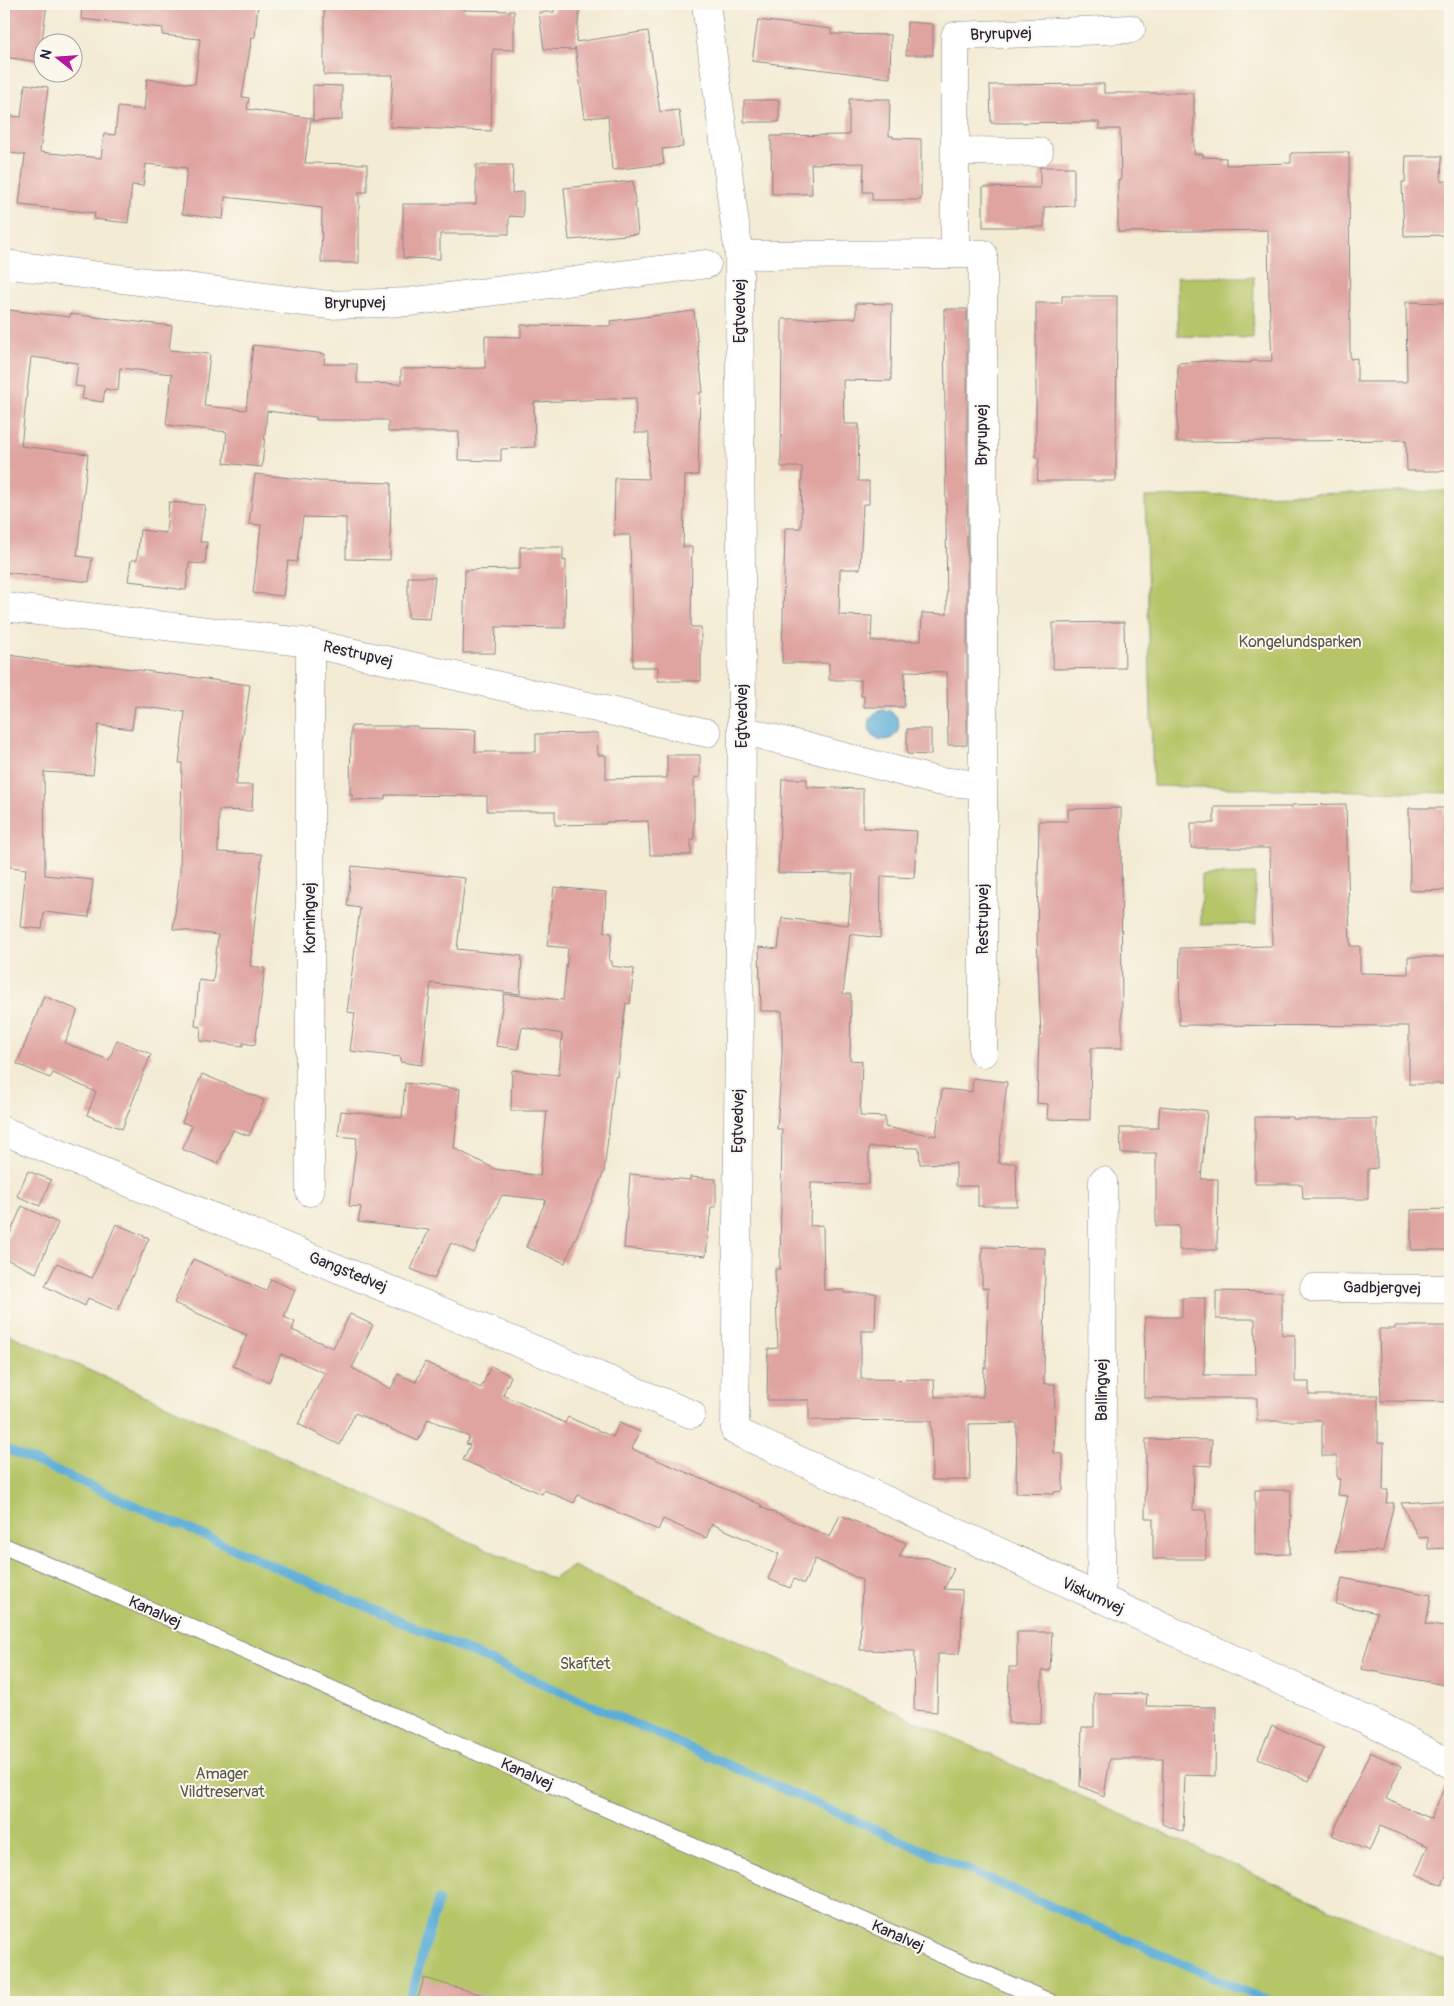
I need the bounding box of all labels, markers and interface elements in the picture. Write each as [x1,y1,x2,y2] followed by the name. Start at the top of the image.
[970,23,1032,45] street label: Bryrupvej
[32,32,82,82] north arrow
[37,47,56,61] text: N
[730,279,750,343] street label: Egtvedvej
[324,292,386,314] street label: Bryrupvej
[972,404,992,466] street label: Bryrupvej
[1239,632,1361,652] park label: Kongelundsparken
[321,636,395,672] street label: Restrupvej
[732,684,752,748] street label: Egtvedvej
[300,882,320,954] street label: Korningvej
[973,884,993,954] street label: Restrupvej
[727,1089,749,1153] street label: Egtvedvej
[306,1247,390,1297] street label: Gangstedvej
[1343,1277,1421,1299] street label: Gadbjergvej
[1092,1359,1112,1421] street label: Ballingvej
[1058,1573,1128,1619] street label: Viskumvej
[125,1592,185,1632] street label: Kanalvej
[560,1654,611,1674] park label: Skaftet
[497,1754,557,1794] street label: Kanalvej
[179,1764,265,1802] park label: Amager Vildtreservat
[868,1916,928,1956] street label: Kanalvej

